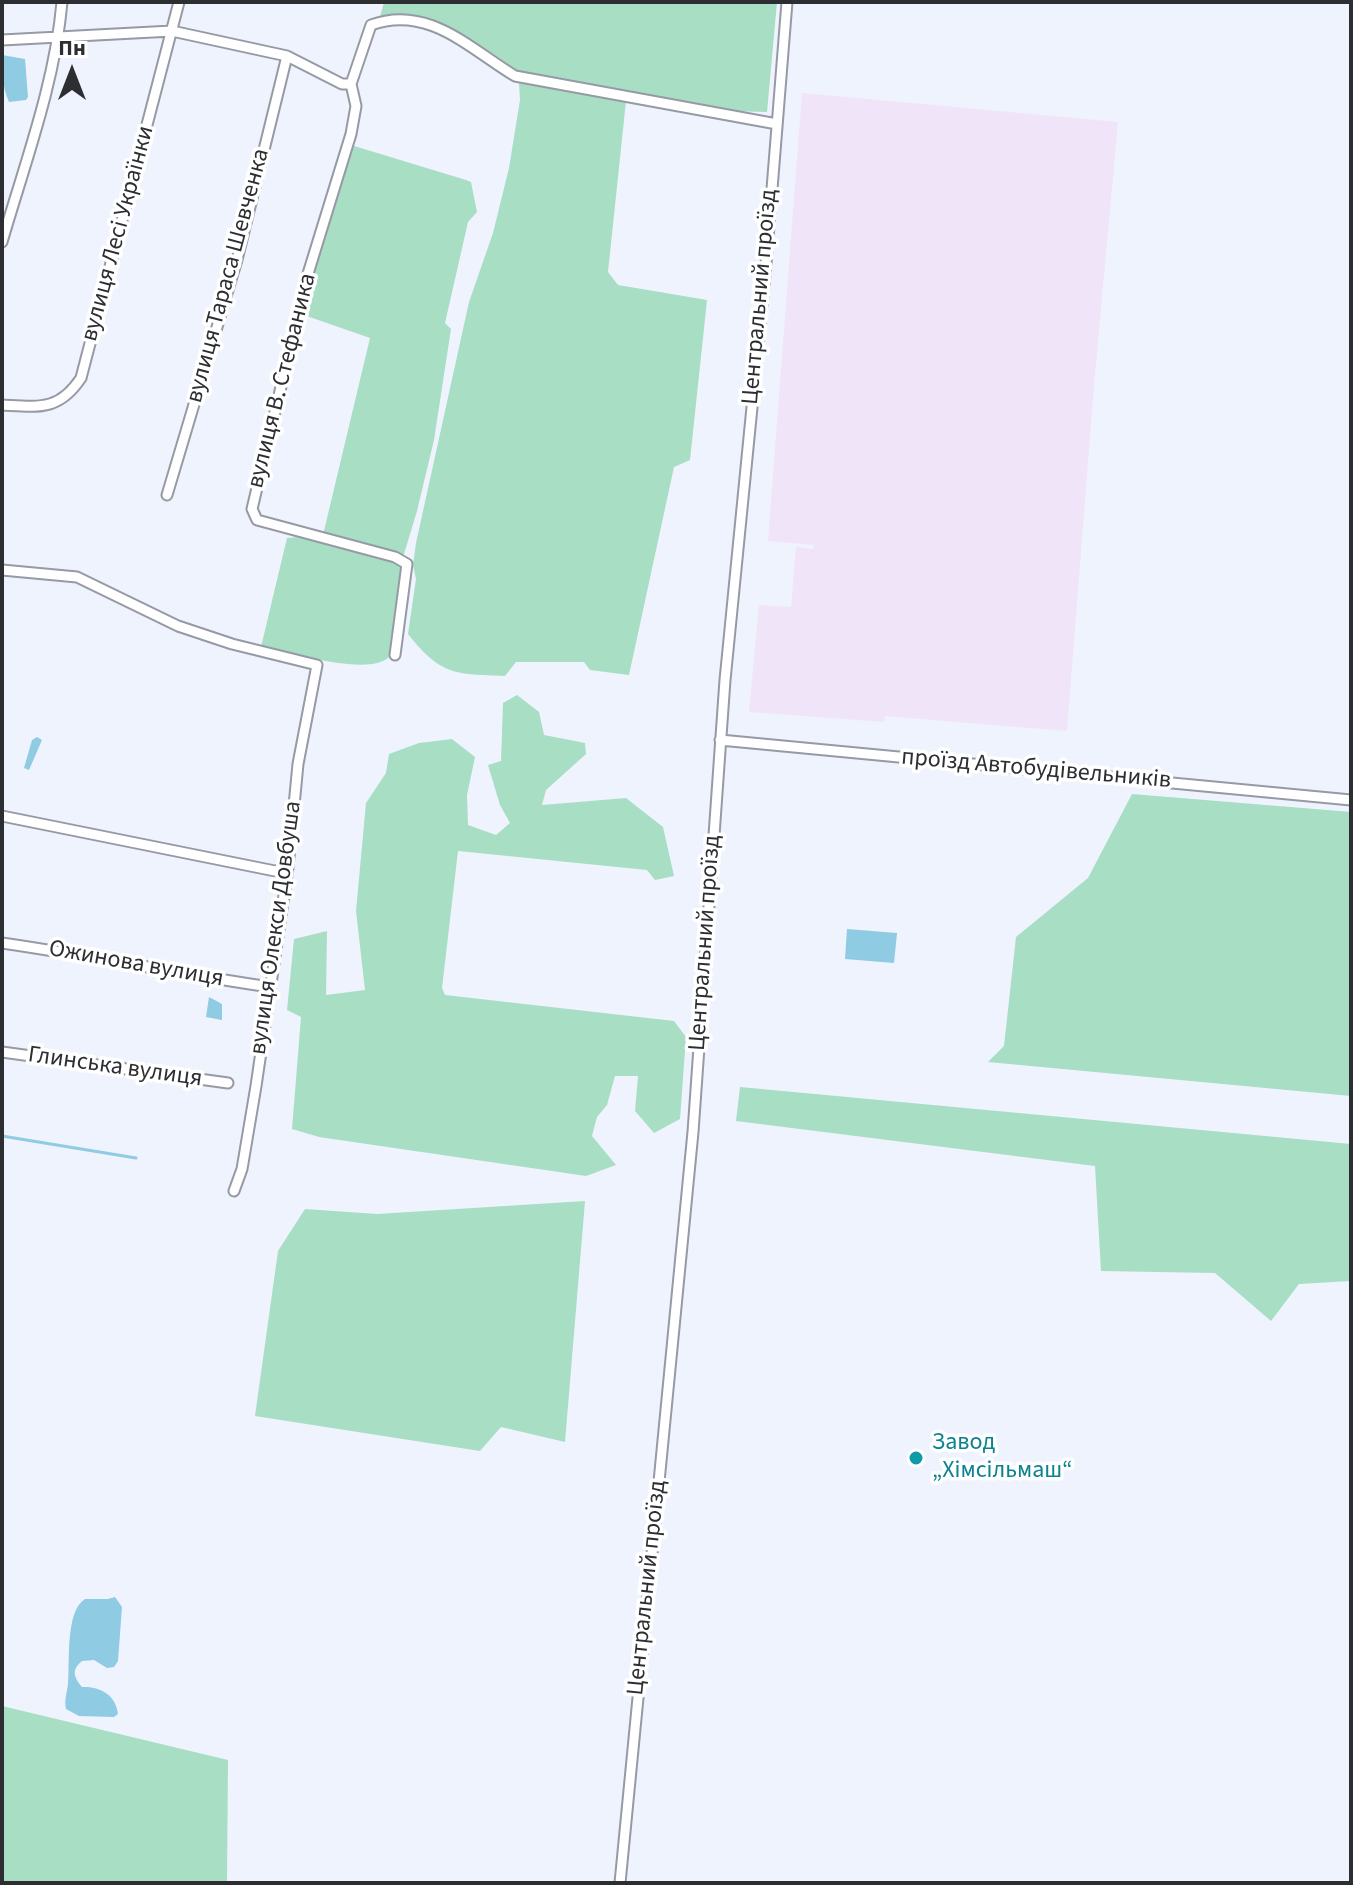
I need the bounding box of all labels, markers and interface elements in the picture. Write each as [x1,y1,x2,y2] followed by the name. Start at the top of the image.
[32,32,112,112] north arrow
[58,32,86,64] text: Пн
[76,123,162,345] street label: вулиця Лесі Українки
[181,146,277,406] street label: вулиця Тараса Шевченка
[737,188,785,406] street label: Центральний проїзд
[242,270,324,492] street label: вулиця В. Стефаника
[900,744,1172,796] street label: проїзд Автобудівельників
[245,799,309,1057] street label: вулиця Олекси Довбуша
[684,834,728,1052] street label: Центральний проїзд
[46,935,226,995] street label: Ожинова вулиця
[26,1042,204,1094] street label: Глинська вулиця
[932,1430,1072,1486] place label: Завод „Хімсільмаш“
[907,1449,925,1467] marker: Завод „Хімсільмаш“
[622,1479,674,1697] street label: Центральний проїзд

